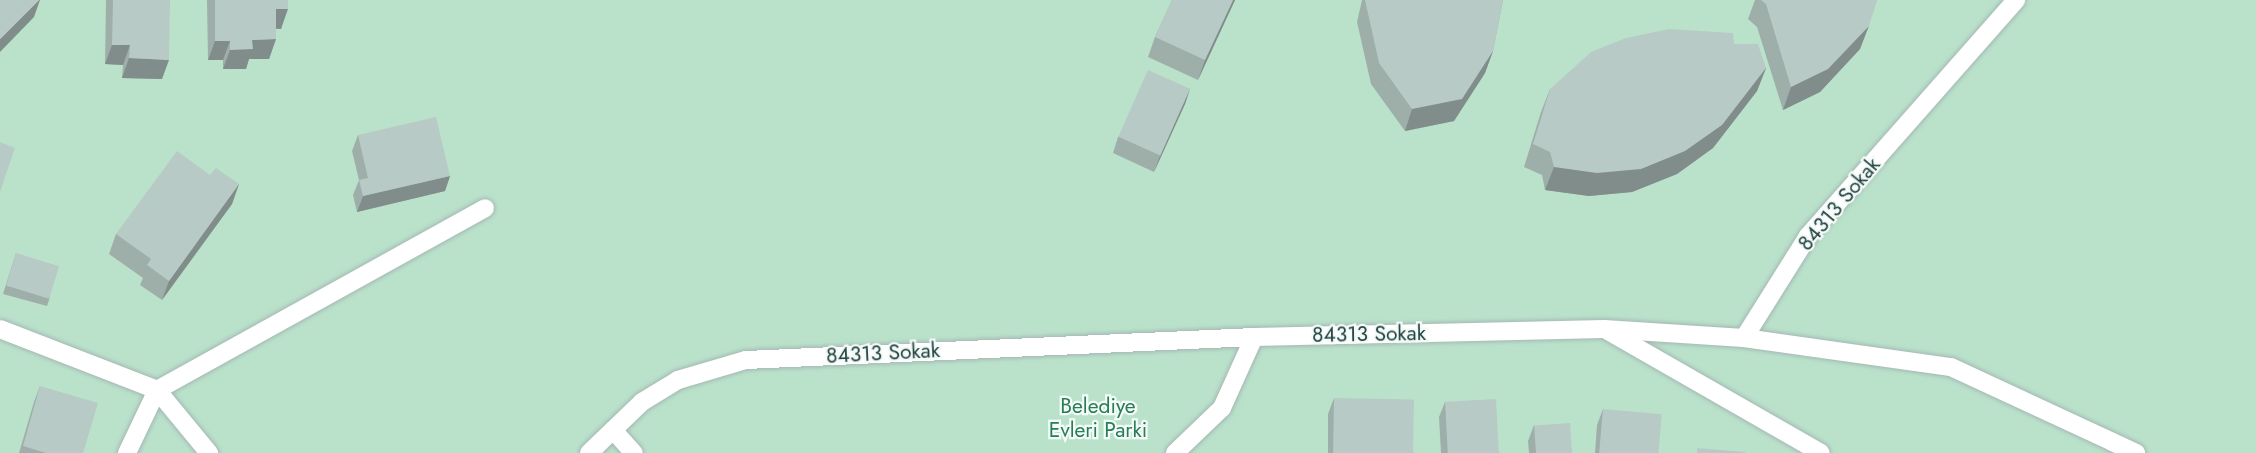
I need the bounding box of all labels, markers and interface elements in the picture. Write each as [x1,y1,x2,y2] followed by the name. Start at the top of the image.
[1793,152,1885,256] street label: 84313 Sokak
[1312,320,1426,348] street label: 84313 Sokak
[825,337,941,369] street label: 84313 Sokak
[1049,393,1147,443] park label: Belediye Evleri Parki

